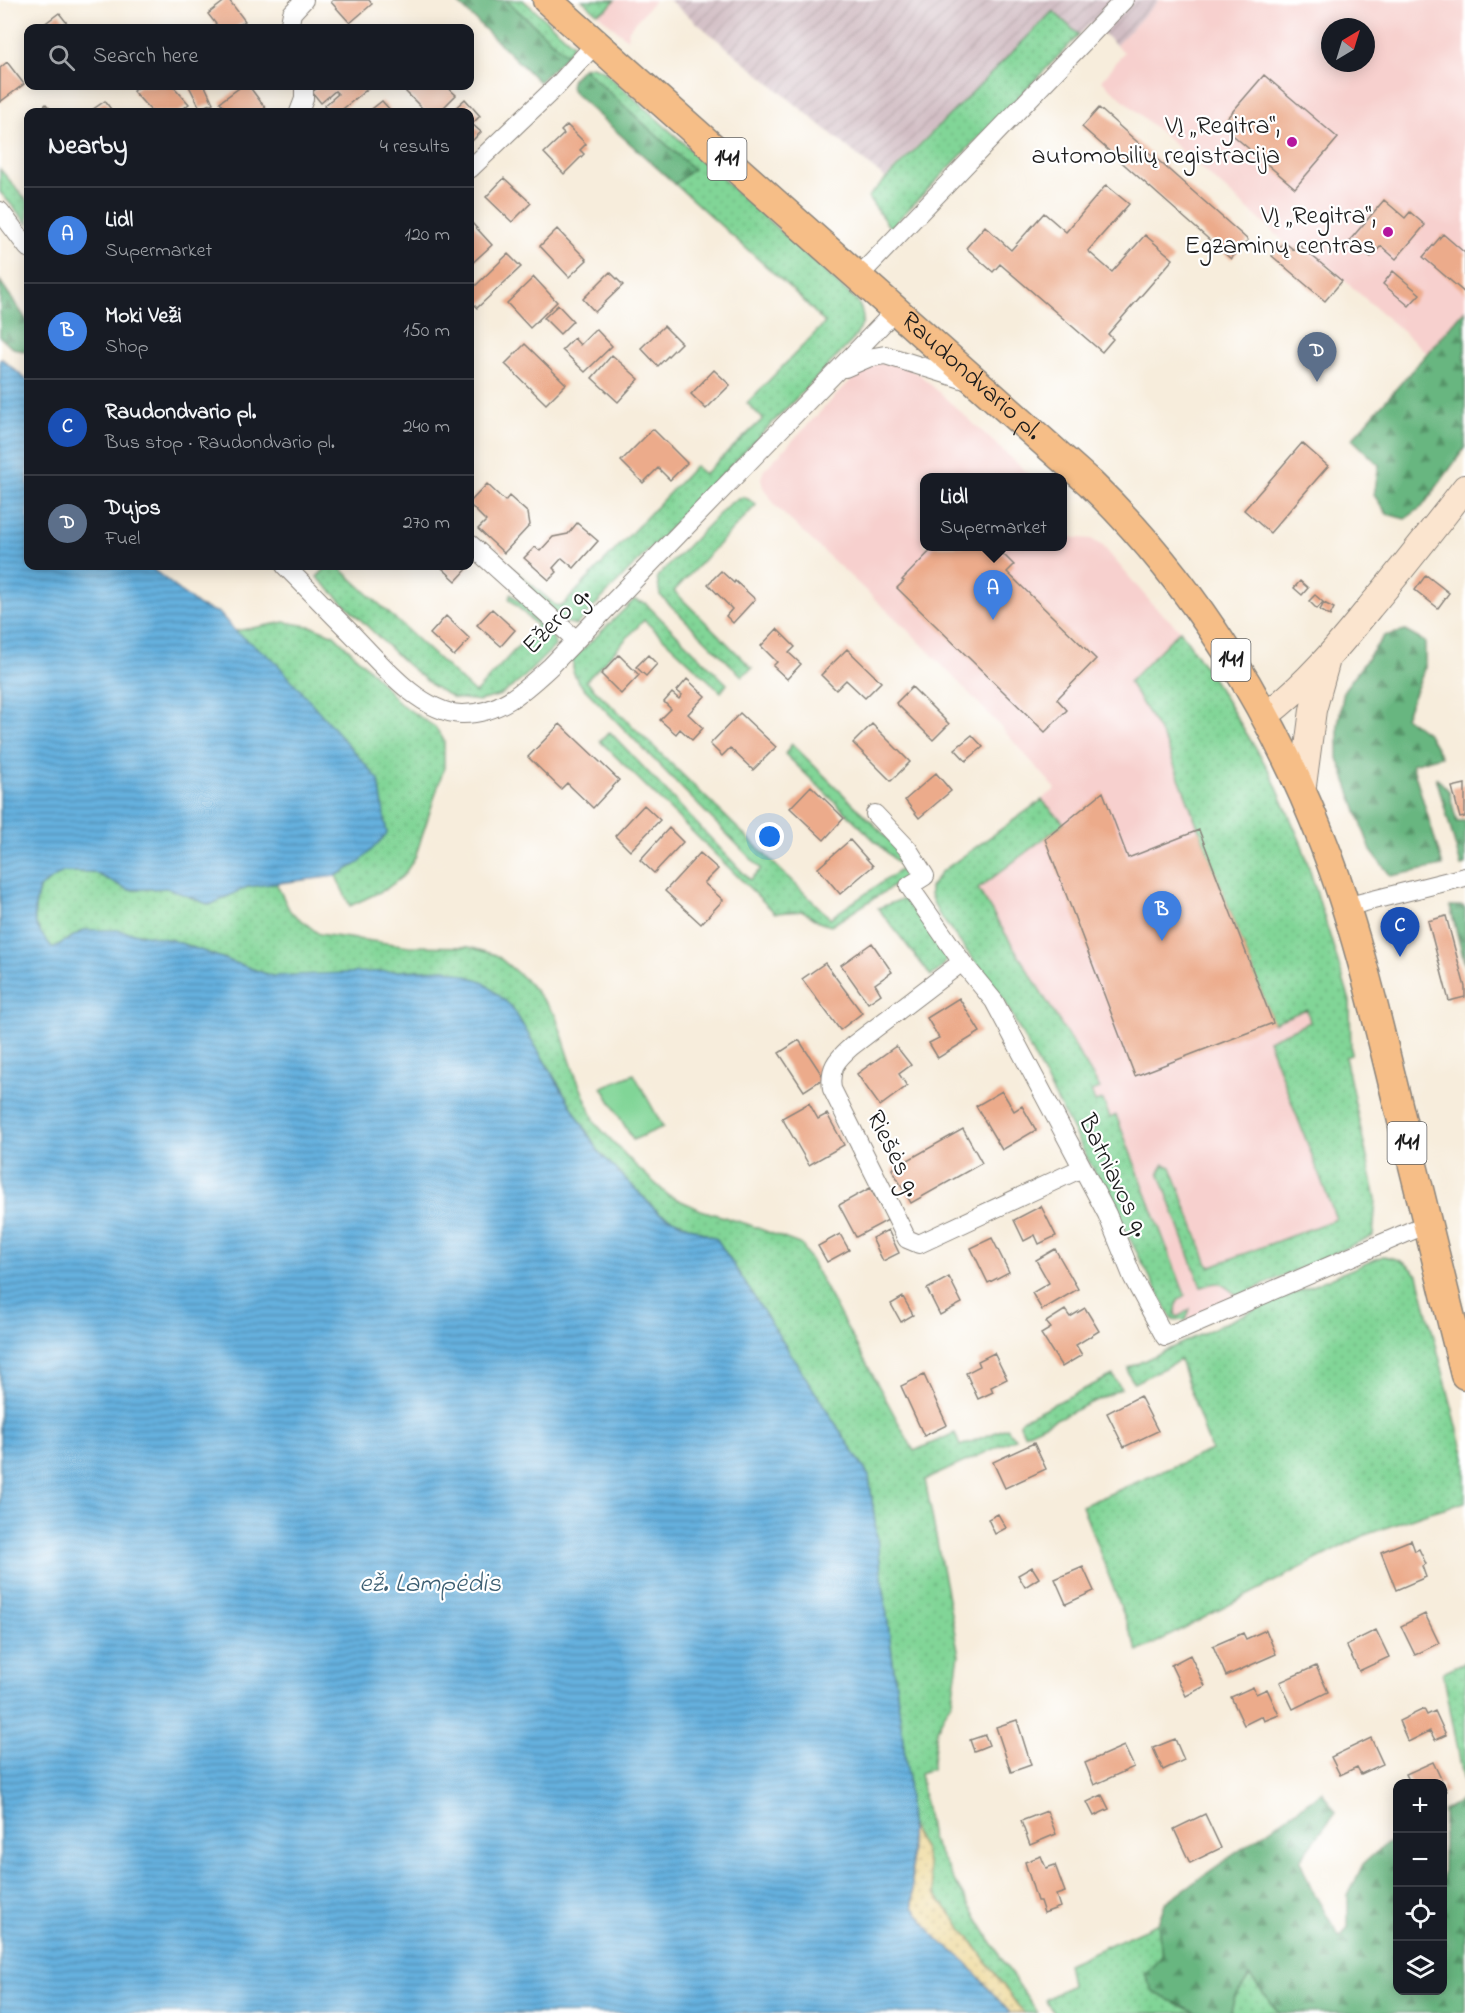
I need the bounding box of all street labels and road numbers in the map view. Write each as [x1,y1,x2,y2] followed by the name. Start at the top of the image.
[708,138,746,180] road number: 141
[891,303,1050,450] street label: Raudondvario pl.
[514,578,600,664] street label: Ežero g.
[1212,639,1250,681] road number: 141
[855,1104,931,1204] street label: Riešės g.
[1067,1107,1159,1244] street label: Batniavos g.
[1388,1122,1426,1164] road number: 141

